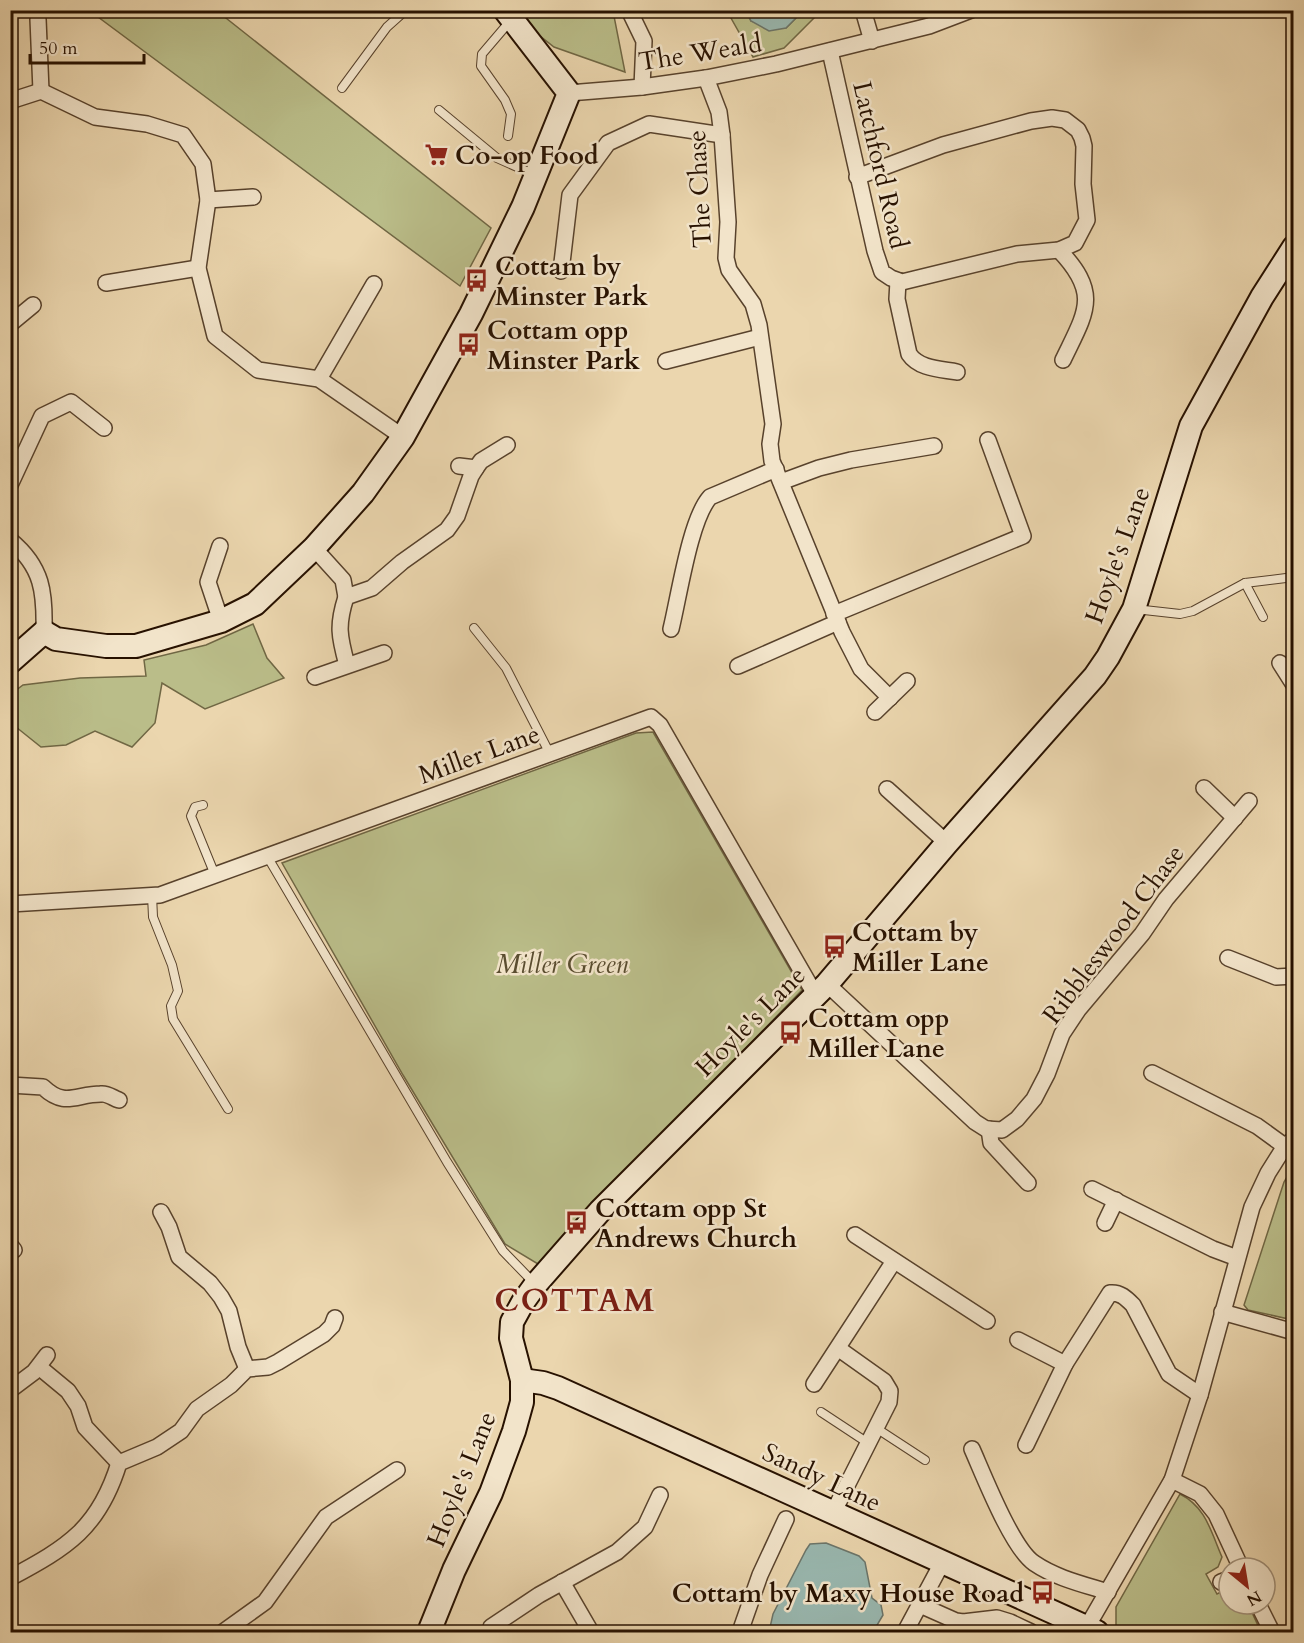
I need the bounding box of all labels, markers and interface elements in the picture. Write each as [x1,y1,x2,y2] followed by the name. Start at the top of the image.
[636,25,764,80] street label: The Weald
[30,27,144,65] scale bar
[39,36,78,61] text: 50 m
[844,78,917,252] street label: Latchford Road
[679,129,720,249] street label: The Chase
[455,138,599,173] place label: Co-op Food
[424,142,450,168] supermarket icon: Co-op Food
[495,249,649,314] place label: Cottam by Minster Park
[464,268,490,294] bus stop icon: Cottam by Minster Park
[487,313,641,378] place label: Cottam opp Minster Park
[456,332,482,358] bus stop icon: Cottam opp Minster Park
[1077,482,1158,628] street label: Hoyle's Lane
[414,716,545,793] street label: Miller Lane
[1034,838,1192,1031] street label: Ribbleswood Chase
[852,915,989,980] place label: Cottam by Miller Lane
[821,934,847,960] bus stop icon: Cottam by Miller Lane
[496,947,628,982] park label: Miller Green
[687,958,813,1084] street label: Hoyle's Lane
[808,1001,950,1066] place label: Cottam opp Miller Lane
[777,1020,803,1046] bus stop icon: Cottam opp Miller Lane
[595,1191,797,1256] place label: Cottam opp St Andrews Church
[564,1210,590,1236] bus stop icon: Cottam opp St Andrews Church
[494,1279,656,1323] district label: COTTAM
[418,1406,504,1552] street label: Hoyle's Lane
[757,1435,887,1520] street label: Sandy Lane
[1217,1556,1277,1616] north arrow
[672,1576,1024,1611] place label: Cottam by Maxy House Road
[1029,1580,1055,1606] bus stop icon: Cottam by Maxy House Road
[1242,1585,1266,1611] text: N

